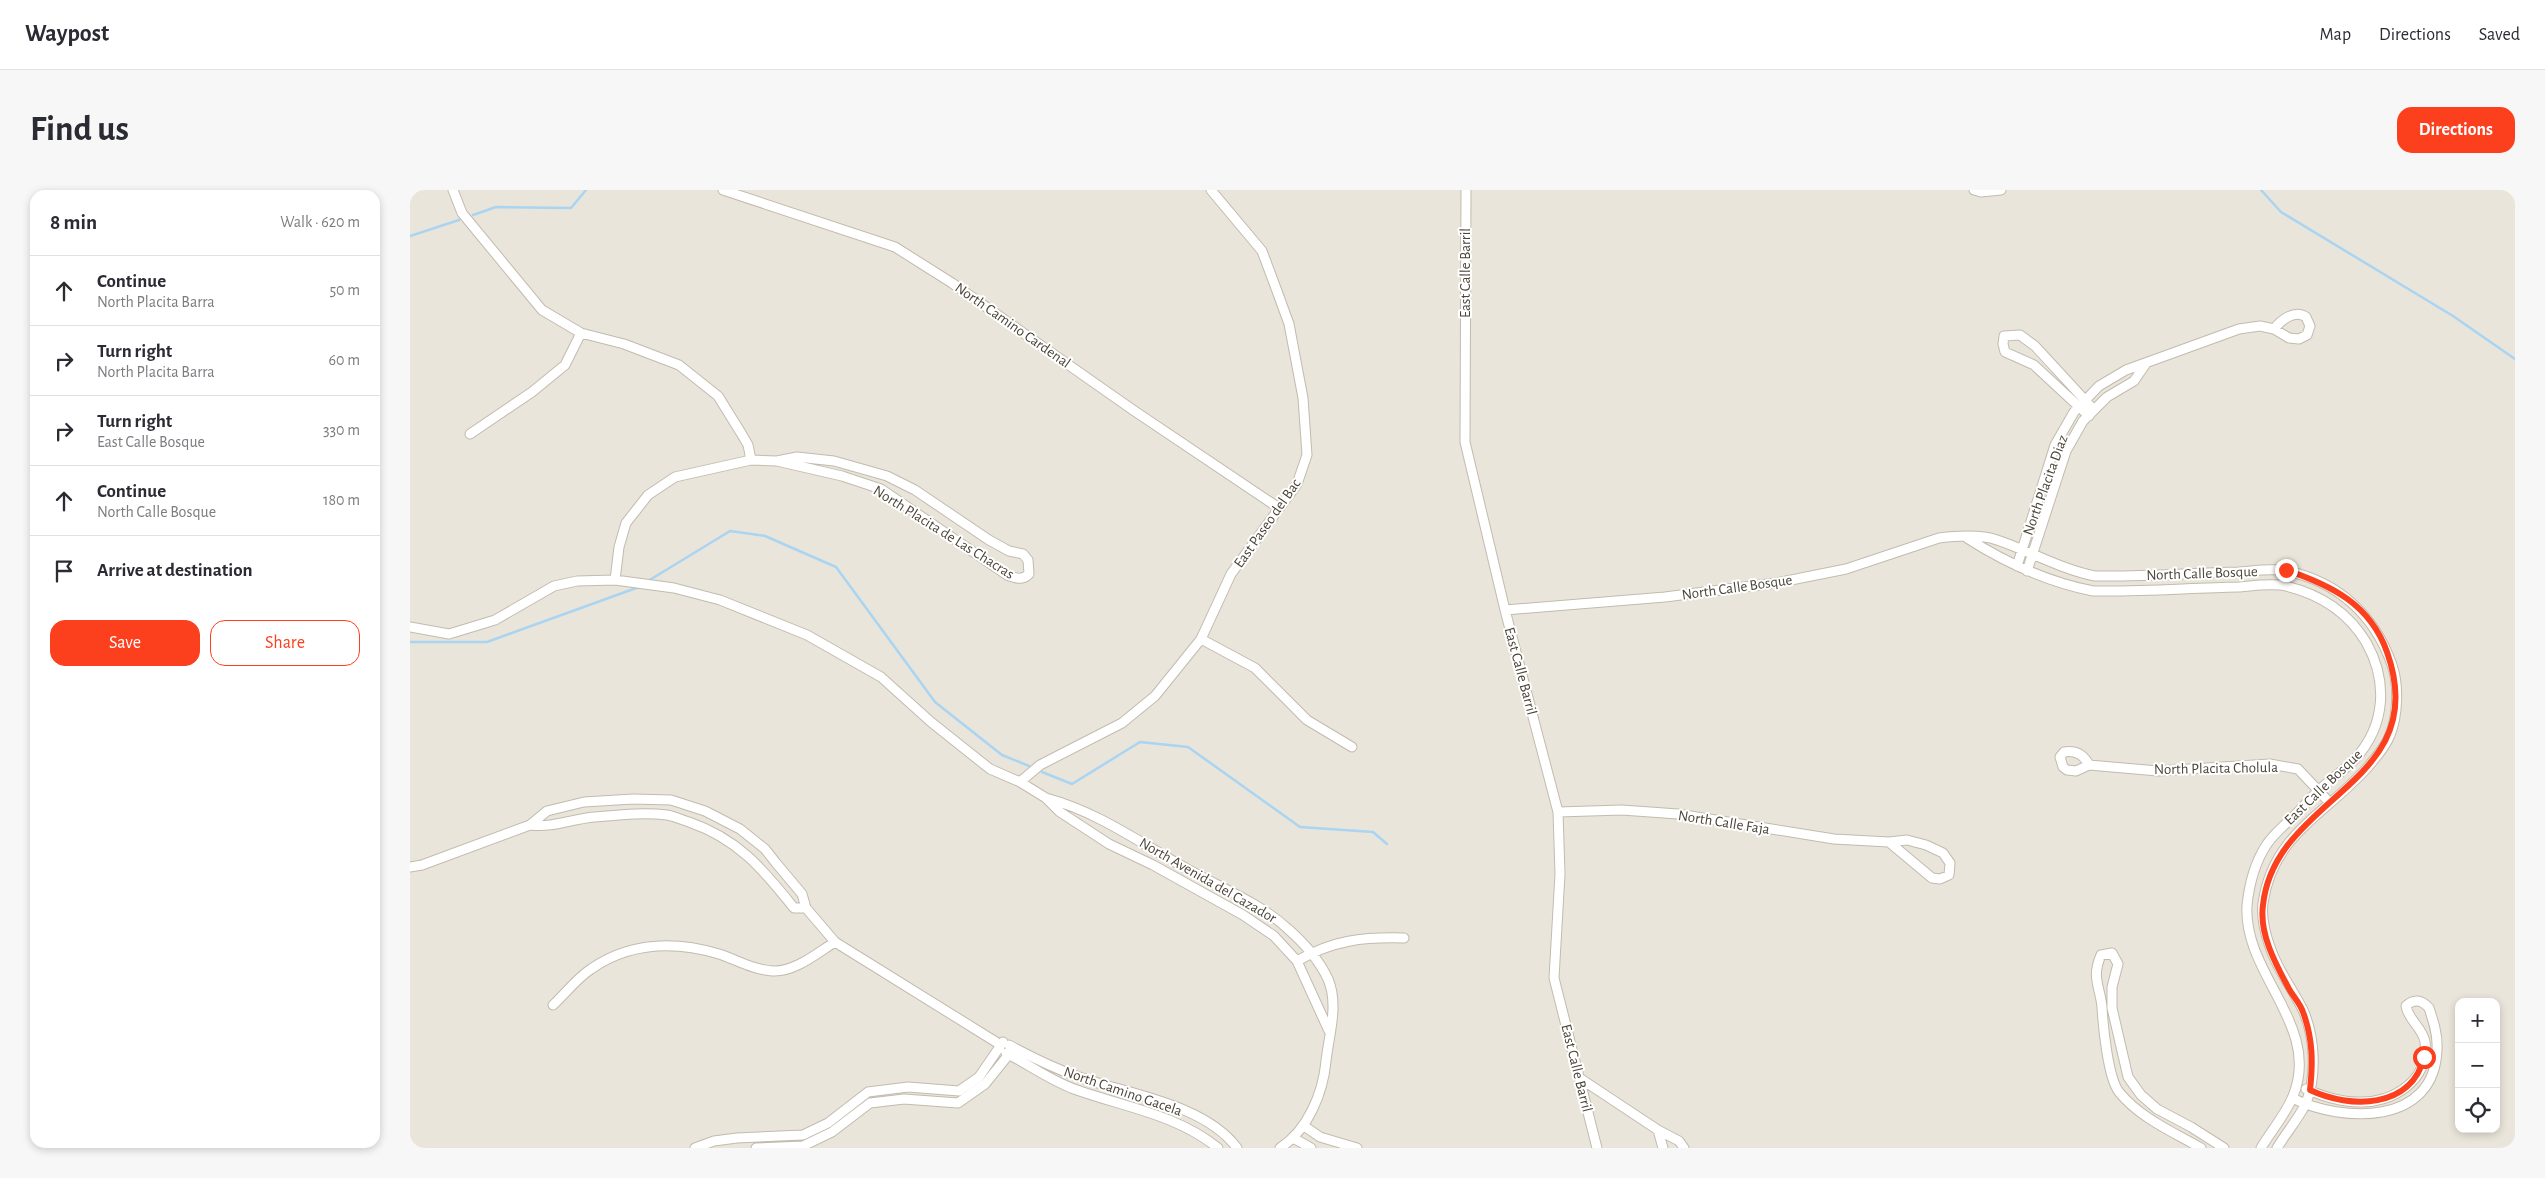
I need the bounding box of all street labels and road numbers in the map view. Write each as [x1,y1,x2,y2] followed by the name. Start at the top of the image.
[1458,228,1473,318] street label: East Calle Barril
[952,280,1073,371] street label: North Camino Cardenal
[2020,433,2071,537] street label: North Placita Diaz
[1231,476,1304,571] street label: East Paseo del Bac
[871,483,1017,582] street label: North Placita de Las Chacras
[2146,564,2258,583] street label: North Calle Bosque
[1681,572,1793,603] street label: North Calle Bosque
[1502,626,1539,717] street label: East Calle Barril
[2282,747,2365,828] street label: East Calle Bosque
[2154,760,2278,777] street label: North Placita Cholula
[1677,808,1771,837] street label: North Calle Faja
[1137,835,1279,926] street label: North Avenida del Cazador
[1558,1023,1595,1114] street label: East Calle Barril
[1062,1064,1184,1119] street label: North Camino Gacela

